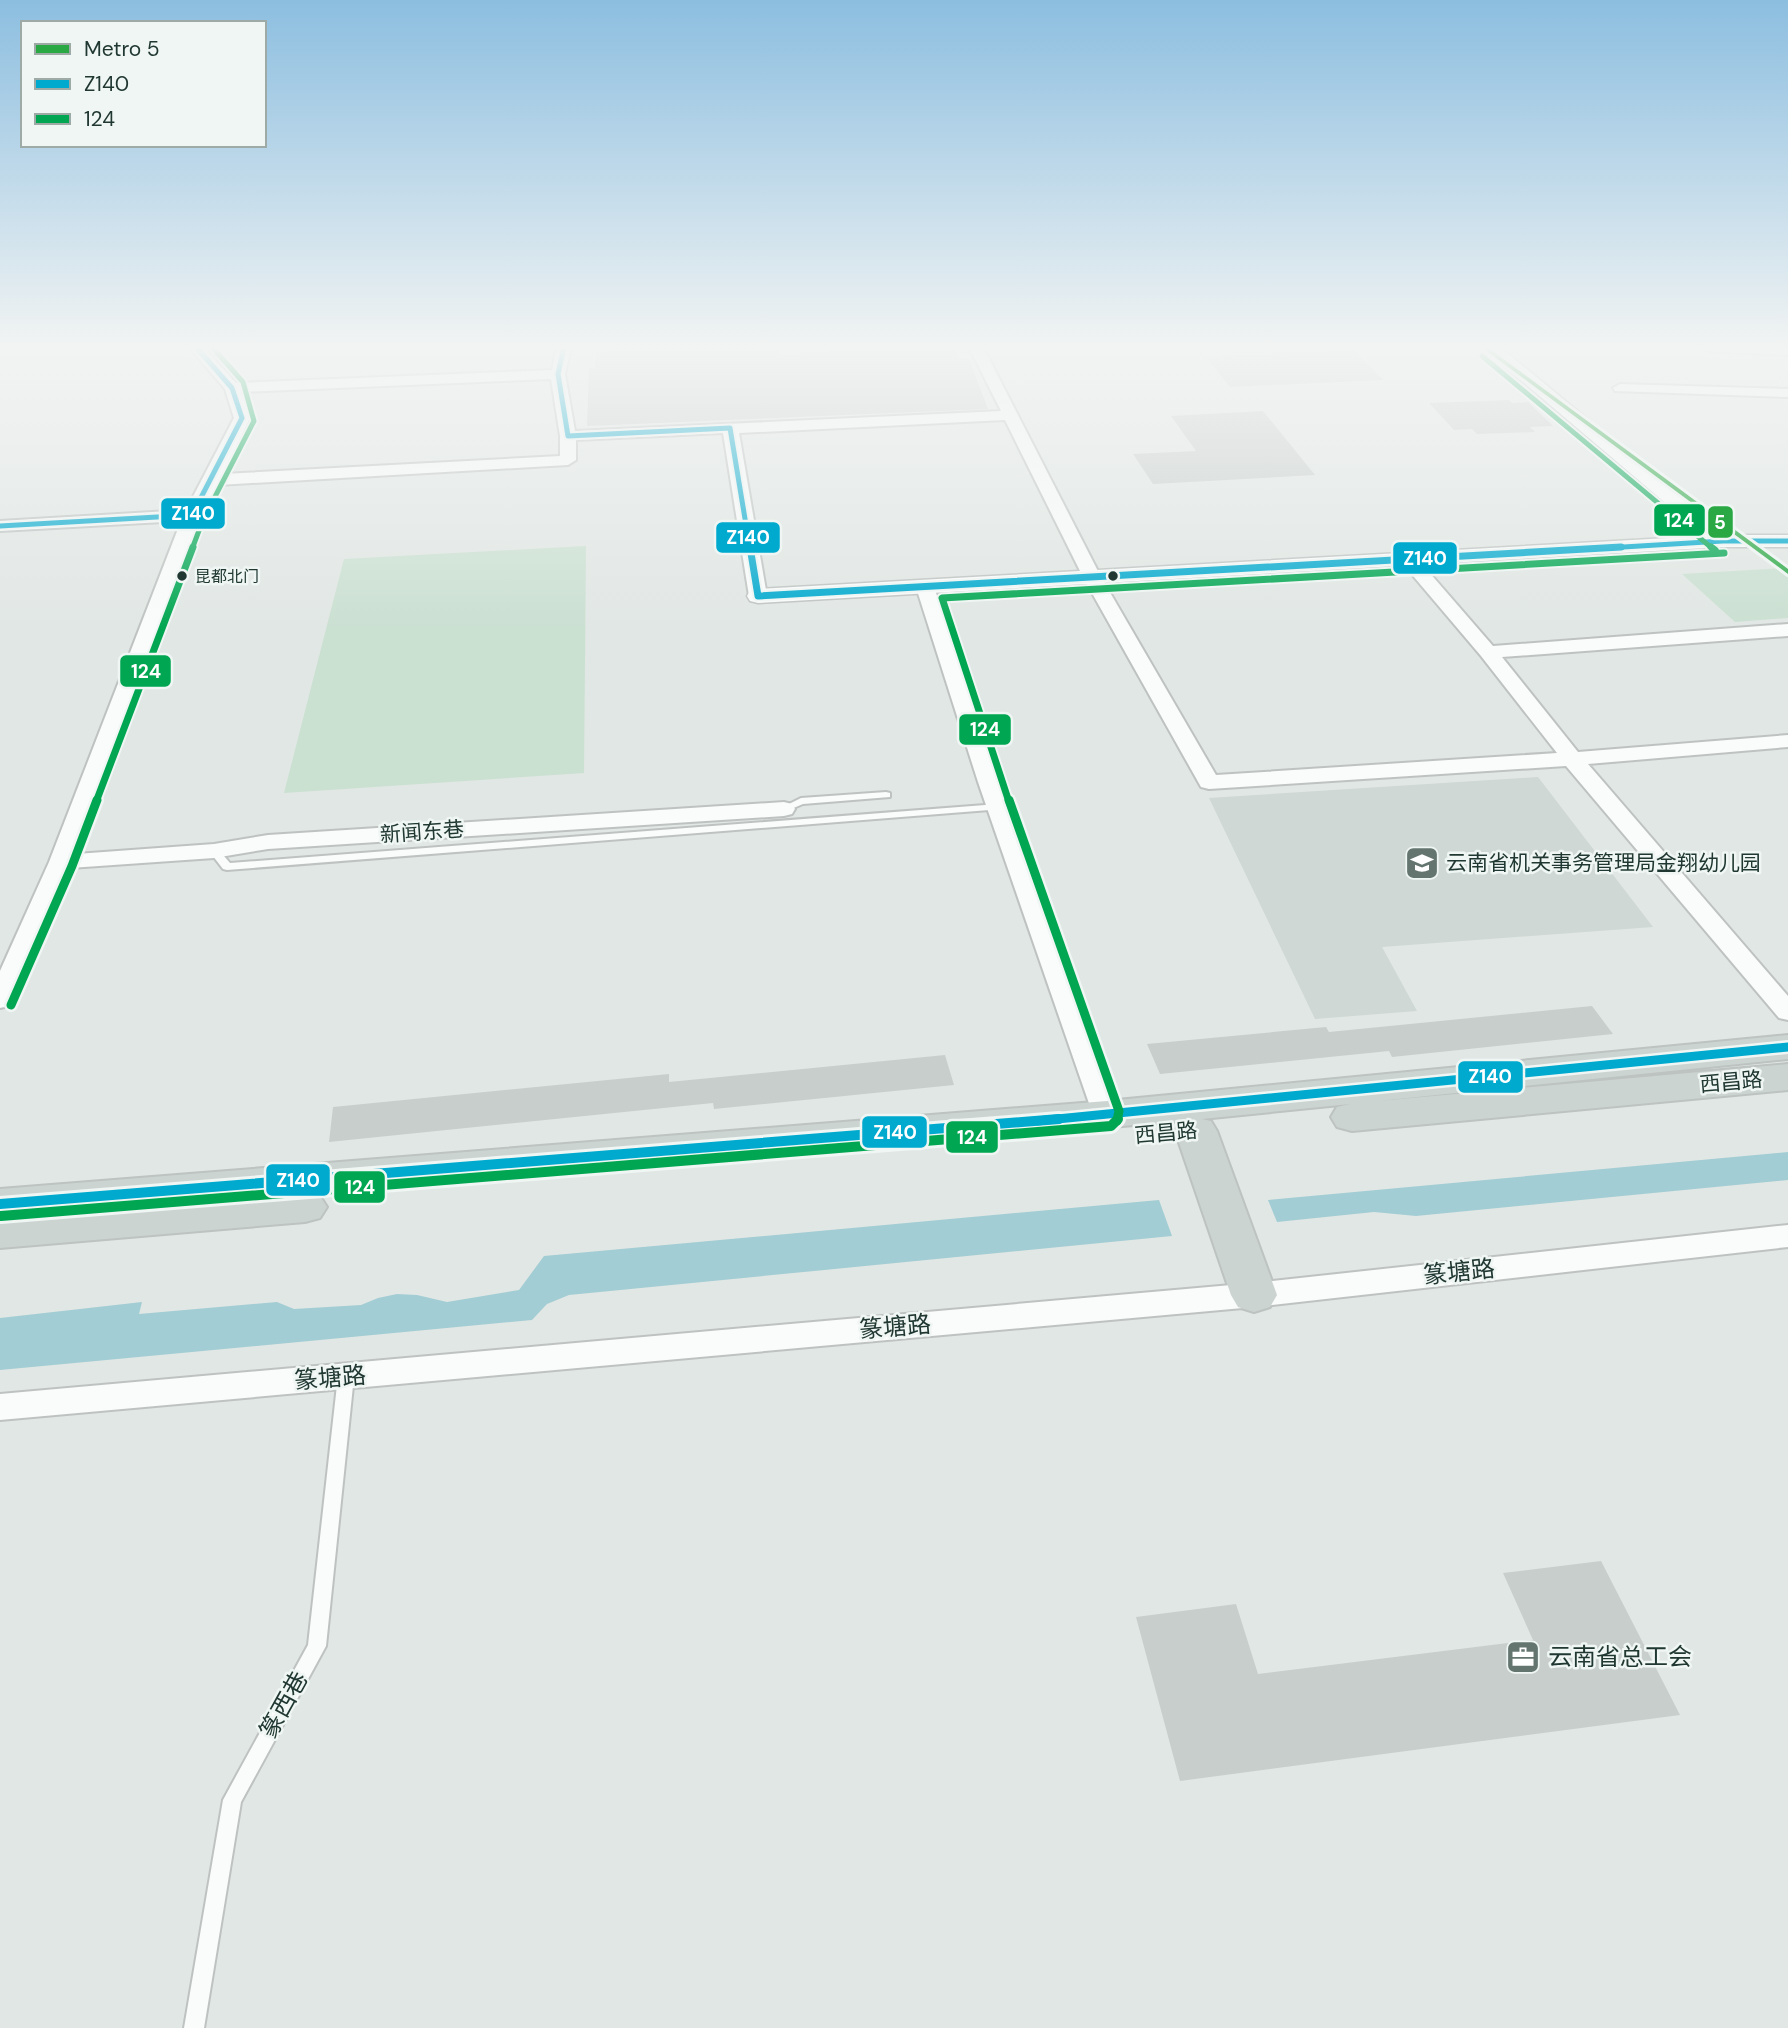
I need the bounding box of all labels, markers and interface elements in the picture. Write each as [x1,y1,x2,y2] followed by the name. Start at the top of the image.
[21,21,266,147] legend
[84,35,160,63] text: Metro 5
[84,70,129,98] text: Z140
[84,105,115,133] text: 124
[160,497,226,530] line badge: Z140
[171,501,215,526] text: Z140
[1653,503,1706,537] line badge: 124
[1707,505,1734,539] line badge: 5
[1664,508,1694,533] text: 124
[1714,510,1726,535] text: 5
[715,521,781,554] line badge: Z140
[726,525,770,550] text: Z140
[1392,541,1458,575] line badge: Z140
[1403,546,1447,571] text: Z140
[195,566,259,587] place label: 昆都北门
[175,569,189,583] marker: 昆都北门
[1106,569,1120,583] unlabelled marker
[119,654,172,688] line badge: 124
[131,659,161,684] text: 124
[958,713,1012,746] line badge: 124
[970,717,1000,742] text: 124
[379,815,465,849] street label: 新闻东巷
[1403,844,1441,882] school or university icon: 云南省机关事务管理局金翔幼儿园
[1446,849,1761,877] place label: 云南省机关事务管理局金翔幼儿园
[1457,1060,1524,1094] line badge: Z140
[1468,1064,1512,1089] text: Z140
[1698,1065,1764,1099] street label: 西昌路
[861,1115,928,1149] line badge: Z140
[1133,1116,1199,1150] street label: 西昌路
[873,1120,917,1145] text: Z140
[945,1120,999,1154] line badge: 124
[957,1125,987,1150] text: 124
[265,1163,331,1197] line badge: Z140
[276,1168,320,1193] text: Z140
[333,1170,386,1204] line badge: 124
[345,1175,375,1200] text: 124
[1422,1252,1496,1291] street label: 篆塘路
[858,1308,932,1345] street label: 篆塘路
[293,1359,367,1396] street label: 篆塘路
[1504,1638,1542,1676] office icon: 云南省总工会
[1548,1641,1692,1672] place label: 云南省总工会
[253,1666,315,1744] street label: 篆西巷

